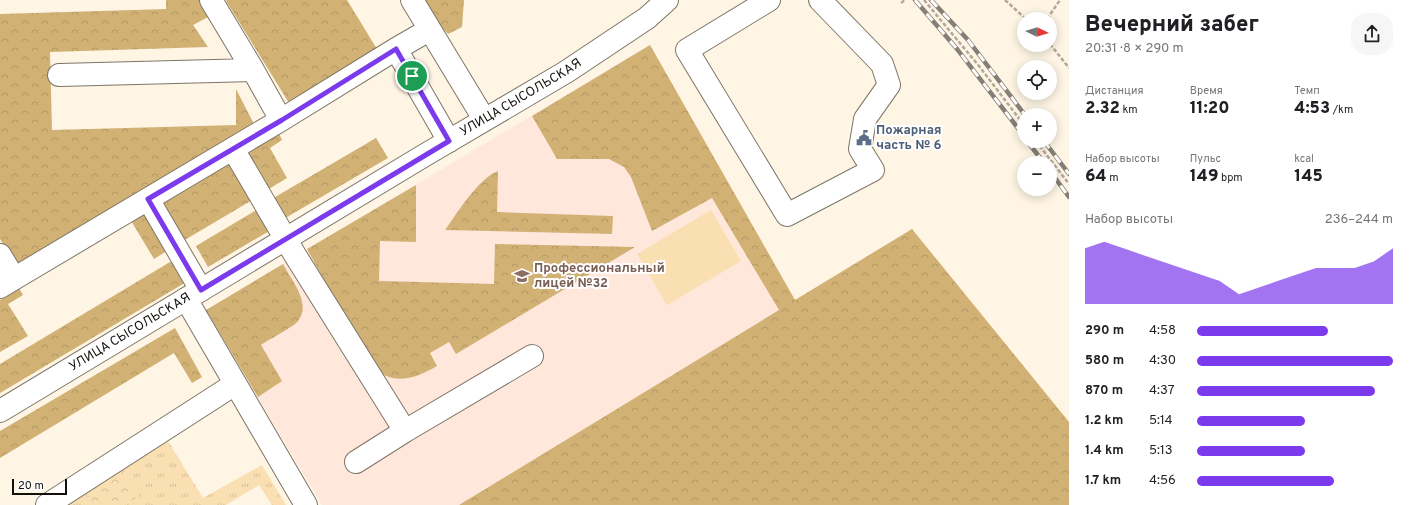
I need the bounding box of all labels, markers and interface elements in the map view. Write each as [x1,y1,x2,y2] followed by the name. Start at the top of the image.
[1017,12,1057,52] north arrow
[1017,12,1057,196] map controls
[1085,12,1259,39] text: Вечерний забег
[1351,13,1393,55] button: share
[1085,41,1183,57] text: 20:31 · 8 × 290 m
[458,56,585,140] street label: УЛИЦА СЫСОЛЬСКАЯ
[395,59,429,93] pin
[1017,60,1057,100] button: locate
[401,65,423,87] icon: arrive
[1085,84,1144,98] text: Дистанция
[1190,84,1223,98] text: Время
[1294,84,1320,98] text: Темп
[1085,98,1120,120] text: 2.32
[1190,98,1229,120] text: 11:20
[1294,98,1330,120] text: 4:53
[1120,103,1138,117] text: km
[1330,103,1353,117] text: /km
[1017,108,1057,148] button: +
[876,123,942,154] place label: Пожарная часть № 6
[855,129,873,147] public building icon: Пожарная часть № 6
[1085,152,1160,166] text: Набор высоты
[1190,152,1221,166] text: Пульс
[1294,152,1314,166] text: kcal
[1017,156,1057,196] button: −
[1085,166,1107,188] text: 64
[1190,166,1218,188] text: 149
[1294,166,1323,188] text: 145
[1107,171,1119,185] text: m
[1218,171,1243,185] text: bpm
[1085,212,1173,228] text: Набор высоты
[1325,212,1393,228] text: 236–244 m
[534,261,665,292] place label: Профессиональный лицей №32
[513,267,531,285] school or university icon: Профессиональный лицей №32
[67,290,194,375] street label: УЛИЦА СЫСОЛЬСКАЯ
[1085,323,1124,339] text: 290 m
[1149,323,1176,339] text: 4:58
[1085,353,1124,369] text: 580 m
[1149,353,1176,369] text: 4:30
[1085,383,1123,399] text: 870 m
[1149,383,1174,399] text: 4:37
[1085,413,1123,429] text: 1.2 km
[1149,413,1173,429] text: 5:14
[1085,443,1124,459] text: 1.4 km
[1149,443,1173,459] text: 5:13
[1085,473,1121,489] text: 1.7 km
[1149,473,1176,489] text: 4:56
[12,477,67,496] scale bar
[18,479,44,493] text: 20 m

